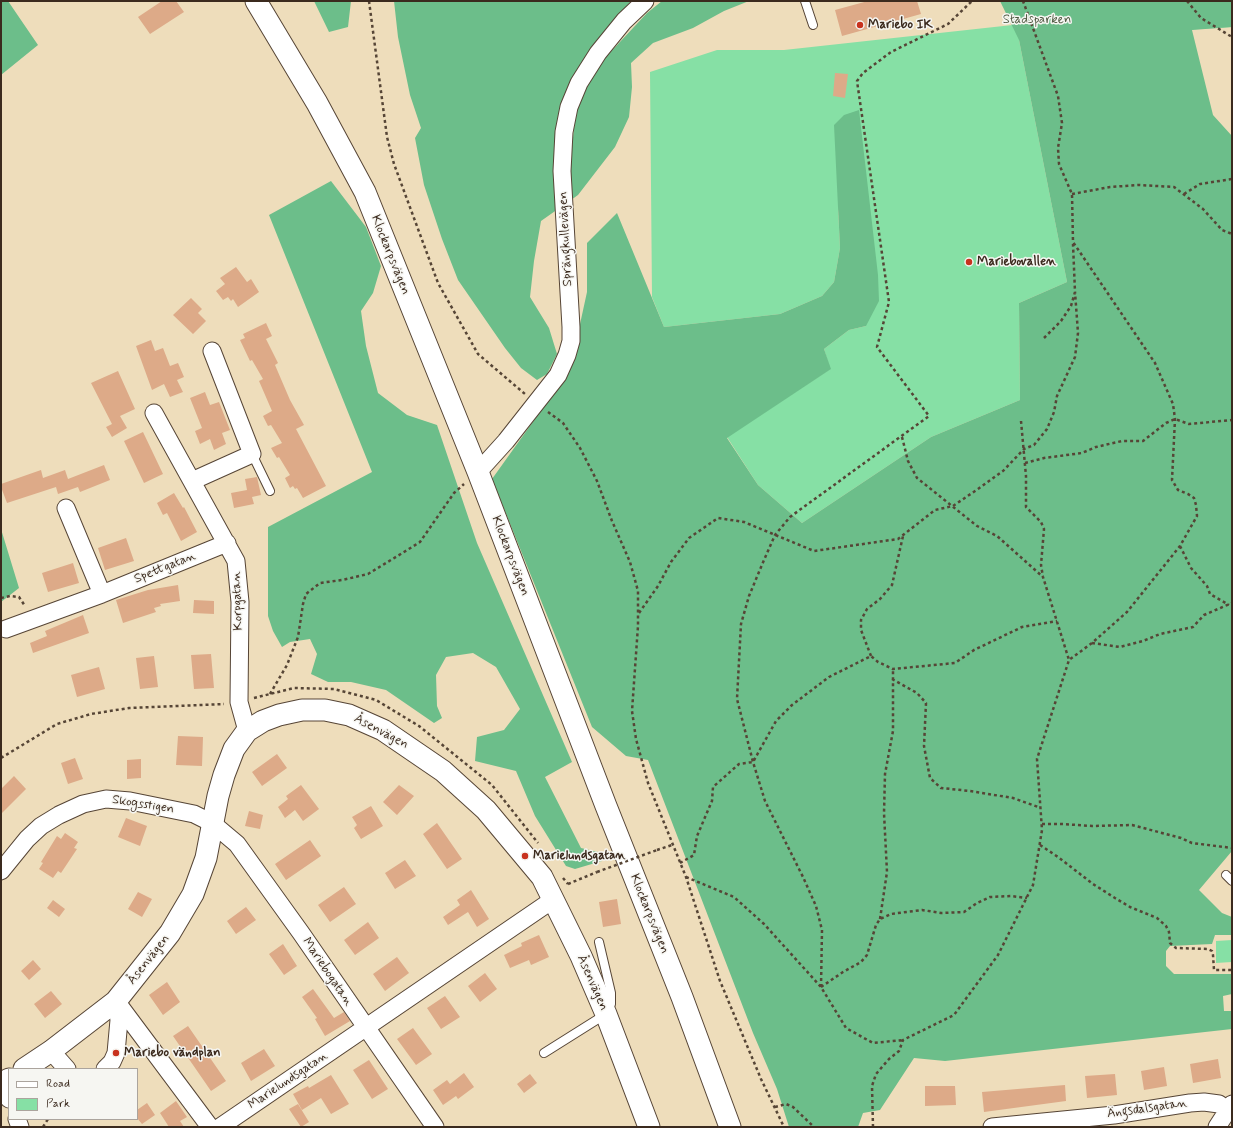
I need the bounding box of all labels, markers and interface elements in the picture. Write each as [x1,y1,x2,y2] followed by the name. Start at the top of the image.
[1003,12,1071,28] park label: Stadsparken
[868,17,933,33] place label: Mariebo IK
[855,20,865,30] marker: Mariebo IK
[556,191,576,287] street label: Sprängkullevägen
[367,213,413,297] street label: Klockarpsvägen
[977,254,1056,270] place label: Mariebovallen
[964,257,974,267] marker: Mariebovallen
[488,514,532,598] street label: Klockarpsvägen
[132,549,198,587] street label: Spettgatan
[229,571,247,631] street label: Korpgatan
[351,711,411,753] street label: Åsenvägen
[111,792,175,818] street label: Skogsstigen
[533,848,625,864] place label: Marielundsgatan
[520,851,530,861] marker: Marielundsgatan
[626,872,672,956] street label: Klockarpsvägen
[125,932,173,988] street label: Åsenvägen
[298,935,356,1009] street label: Mariebogatan
[573,953,611,1013] street label: Åsenvägen
[124,1045,221,1061] place label: Mariebo vändplan
[111,1048,121,1058] marker: Mariebo vändplan
[245,1049,331,1113] street label: Marielundsgatan
[8,1068,138,1120] legend
[46,1076,70,1092] text: Road
[46,1096,70,1112] text: Park
[1106,1096,1188,1122] street label: Ängsdalsgatan

